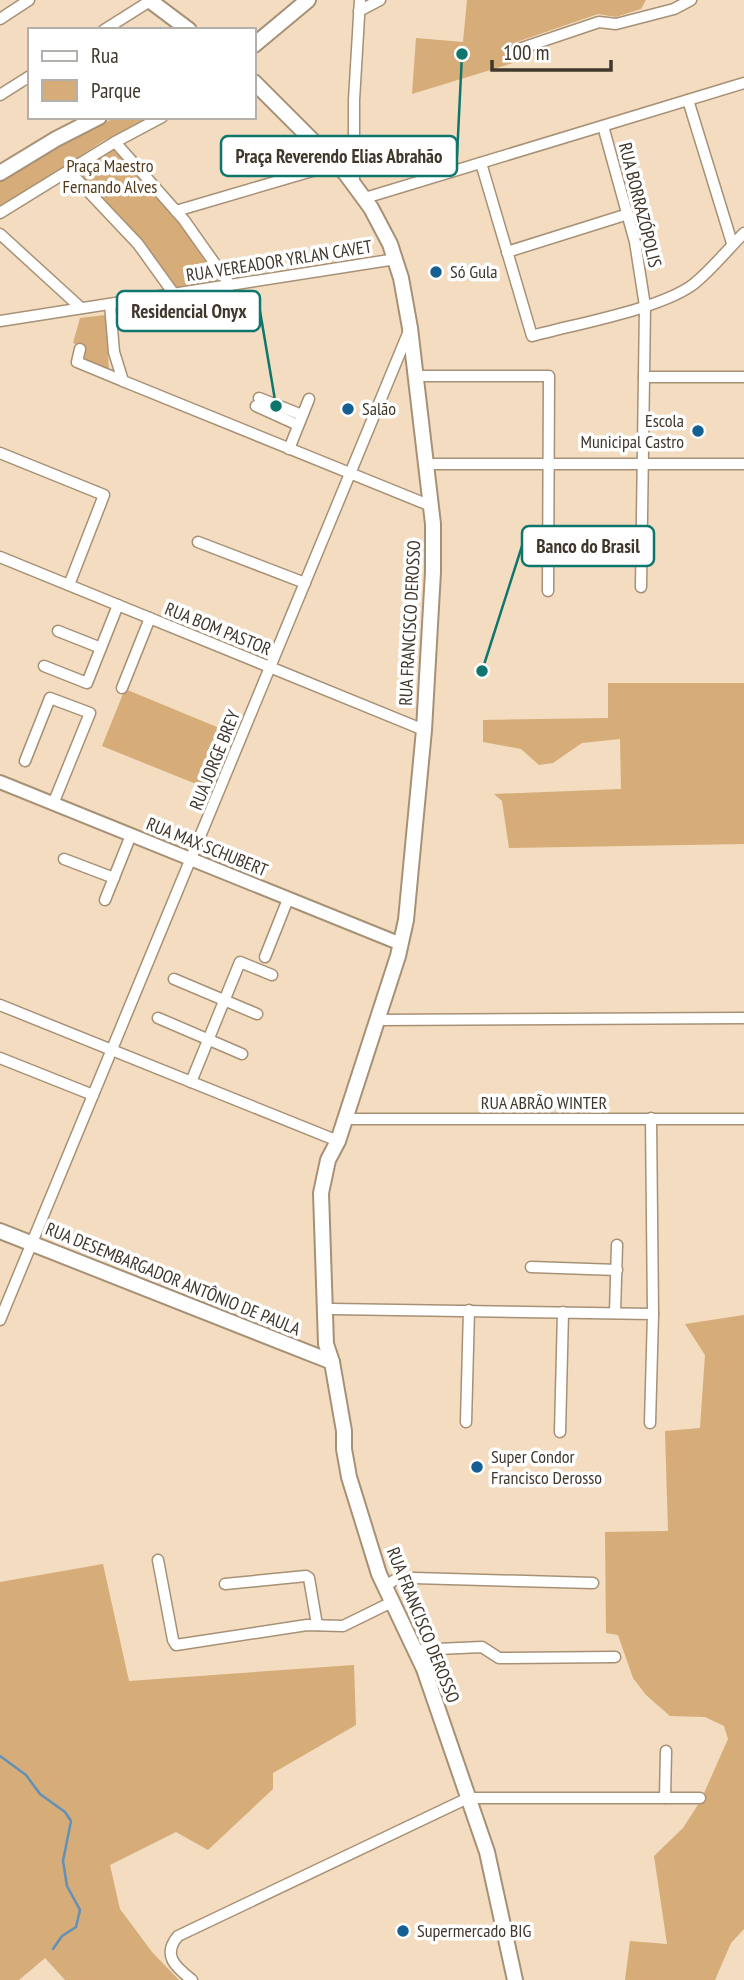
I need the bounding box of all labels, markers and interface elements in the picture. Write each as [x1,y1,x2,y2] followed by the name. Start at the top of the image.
[28,28,256,119] legend
[492,28,611,72] scale bar
[503,39,549,66] text: 100 m
[91,42,119,69] text: Rua
[91,77,141,104] text: Parque
[221,136,457,176] callout: Praça Reverendo Elias Abrahão
[614,140,667,270] street label: RUA BORRAZÓPOLIS
[236,144,442,168] text: Praça Reverendo Elias Abrahão
[63,154,157,198] park label: Praça Maestro Fernando Alves
[184,234,373,287] street label: RUA VEREADOR YRLAN CAVET
[450,260,497,283] place label: Só Gula
[428,264,444,280] marker: Só Gula
[117,291,260,331] callout: Residencial Onyx
[131,299,247,323] text: Residencial Onyx
[362,397,396,420] place label: Salão
[340,401,356,417] marker: Salão
[581,409,684,453] place label: Escola Municipal Castro
[690,423,706,439] marker: Escola Municipal Castro
[522,526,654,566] callout: Banco do Brasil
[536,534,640,558] text: Banco do Brasil
[394,539,425,706] street label: RUA FRANCISCO DEROSSO
[162,597,275,660] street label: RUA BOM PASTOR
[184,706,245,813] street label: RUA JORGE BREY
[143,812,271,881] street label: RUA MAX SCHUBERT
[481,1091,608,1114] street label: RUA ABRÃO WINTER
[42,1217,304,1340] street label: RUA DESEMBARGADOR ANTÔNIO DE PAULA
[491,1445,602,1489] place label: Super Condor Francisco Derosso
[469,1459,485,1475] marker: Super Condor Francisco Derosso
[382,1544,465,1706] street label: RUA FRANCISCO DEROSSO
[417,1919,531,1942] place label: Supermercado BIG
[395,1923,411,1939] marker: Supermercado BIG

